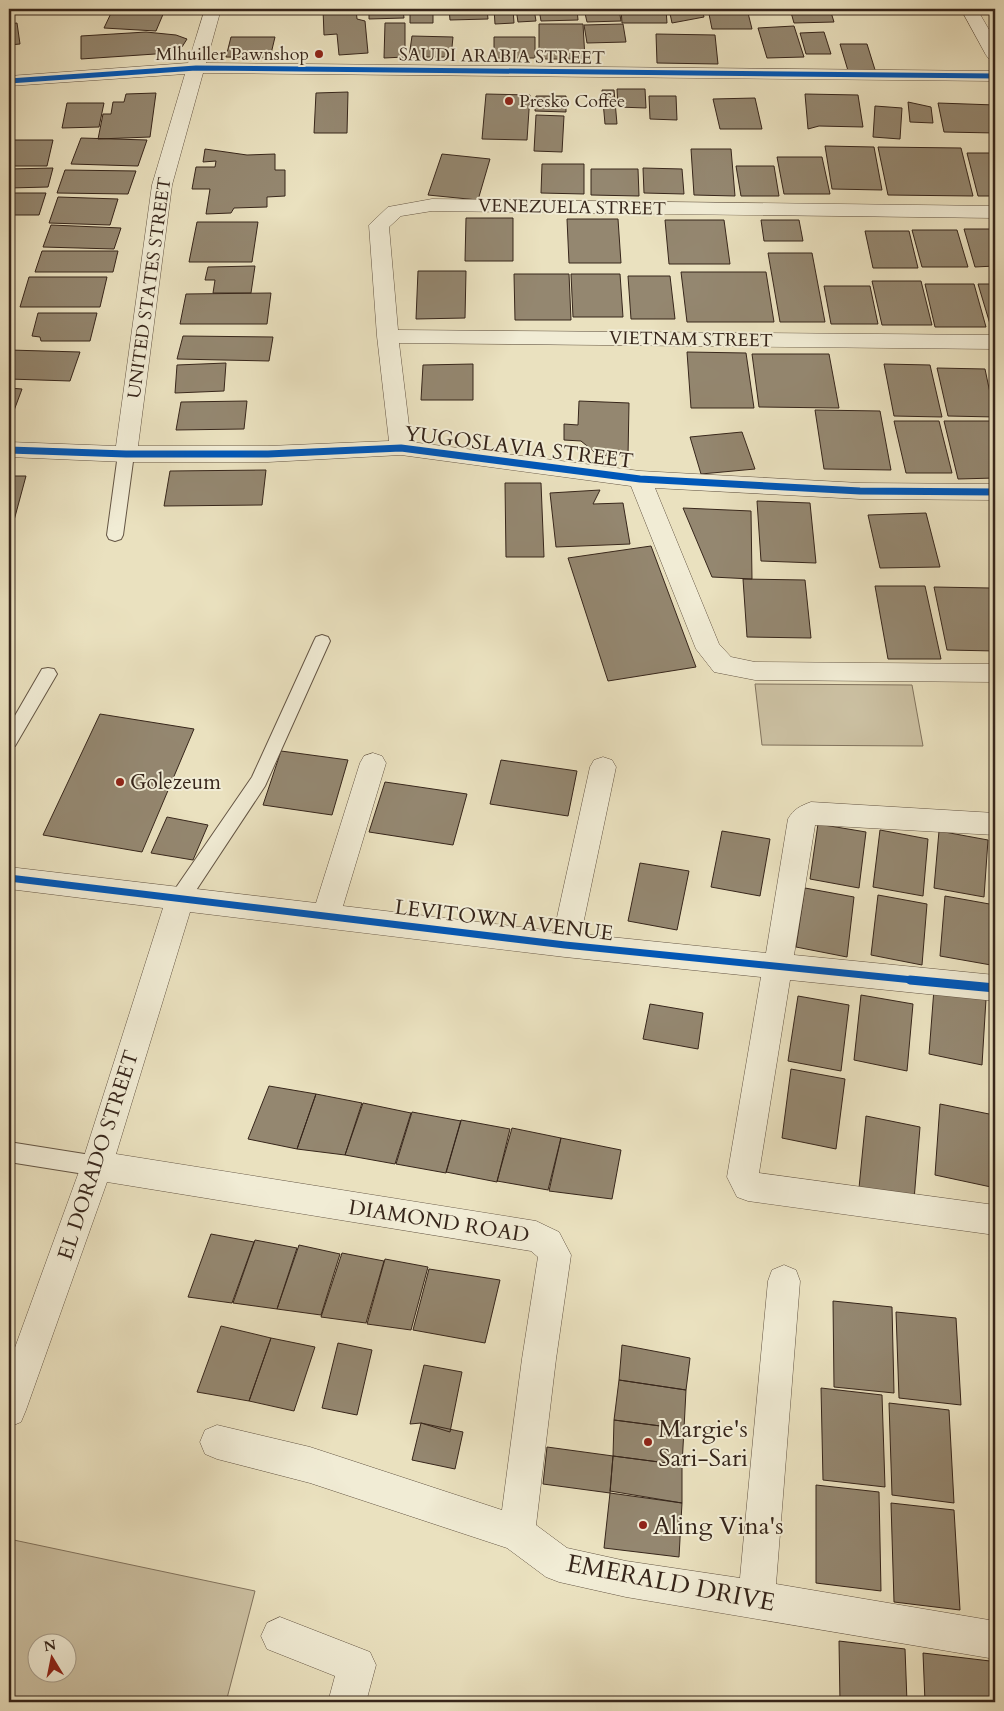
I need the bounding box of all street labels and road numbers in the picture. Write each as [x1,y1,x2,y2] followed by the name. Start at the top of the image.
[399,42,605,71] street label: SAUDI ARABIA STREET
[122,176,177,400] street label: UNITED STATES STREET
[478,193,666,222] street label: VENEZUELA STREET
[609,326,773,353] street label: VIETNAM STREET
[403,419,635,476] street label: YUGOSLAVIA STREET
[393,893,615,948] street label: LEVITOWN AVENUE
[51,1047,146,1264] street label: EL DORADO STREET
[347,1193,531,1250] street label: DIAMOND ROAD
[564,1546,778,1620] street label: EMERALD DRIVE

